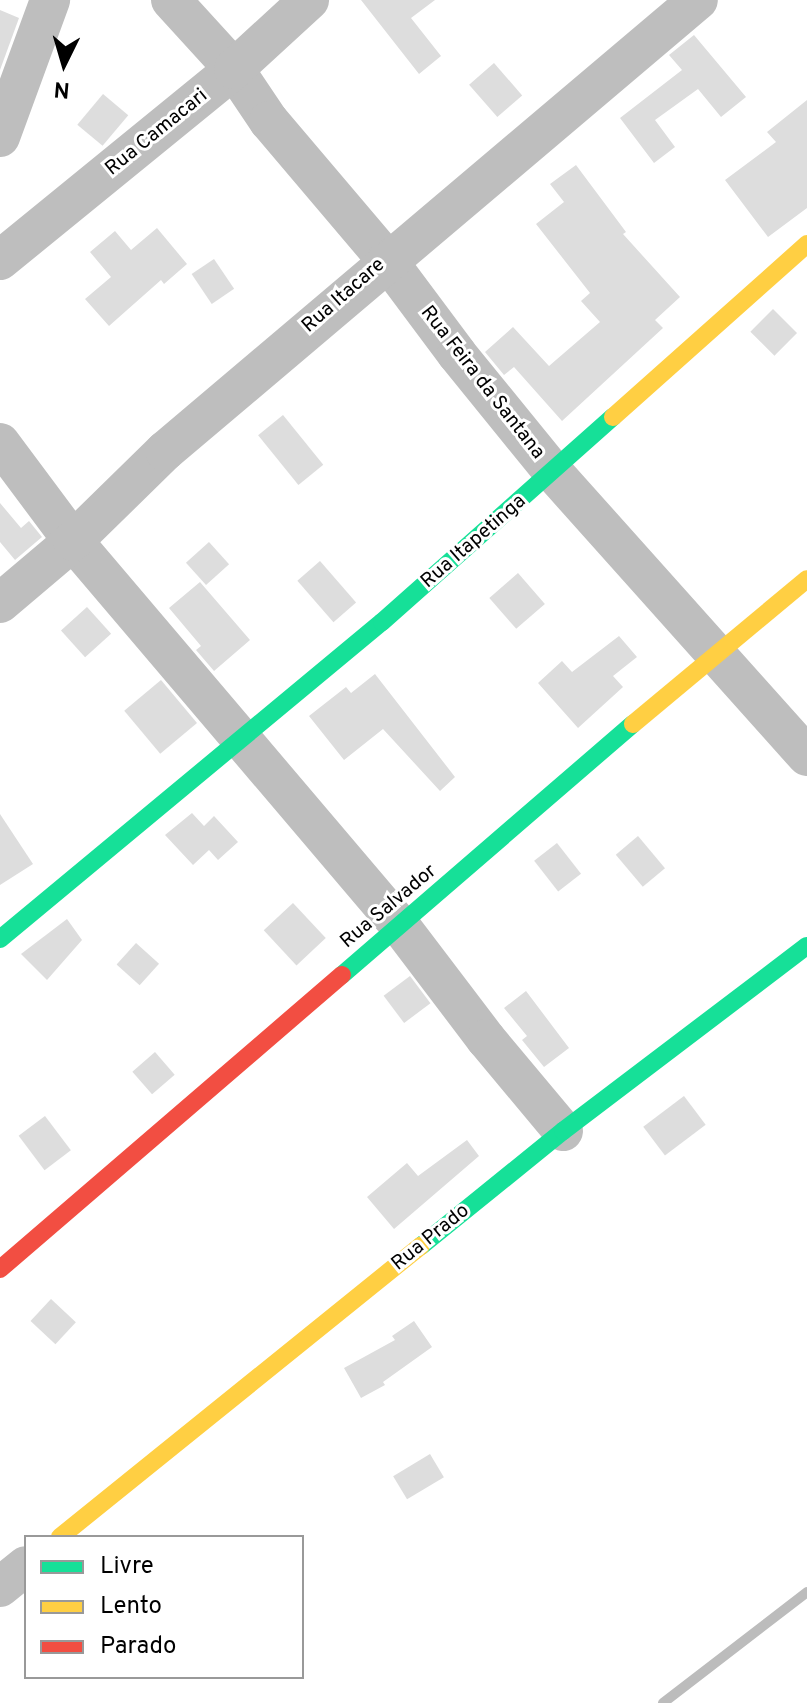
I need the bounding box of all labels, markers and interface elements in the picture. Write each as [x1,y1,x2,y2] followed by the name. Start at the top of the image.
[24,24,104,104] north arrow
[53,74,71,103] text: N
[101,84,213,182] street label: Rua Camacari
[298,253,390,339] street label: Rua Itacare
[415,302,549,464] street label: Rua Feira da Santana
[417,490,531,594] street label: Rua Itapetinga
[336,860,442,954] street label: Rua Salvador
[387,1199,475,1277] street label: Rua Prado
[24,1535,304,1679] legend
[100,1552,154,1582] text: Livre
[100,1592,162,1622] text: Lento
[100,1632,176,1662] text: Parado

